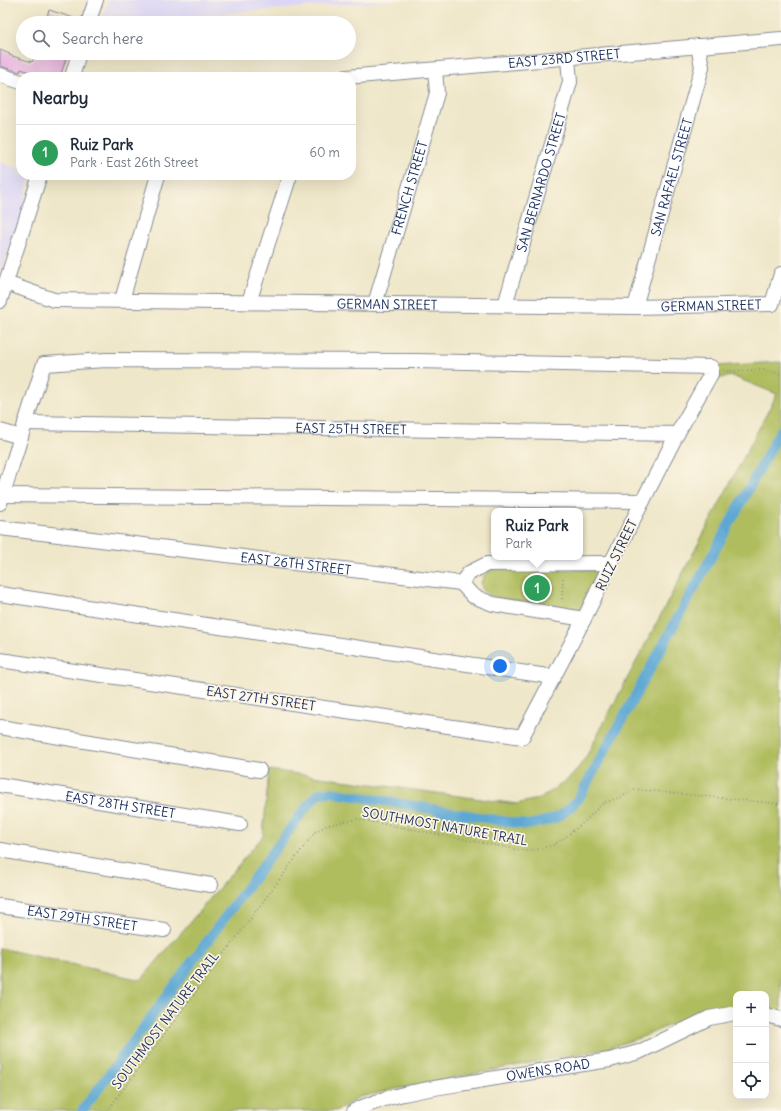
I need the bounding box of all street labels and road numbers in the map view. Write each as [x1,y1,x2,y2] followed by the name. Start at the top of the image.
[507,45,621,72] street label: EAST 23RD STREET
[513,110,570,254] street label: SAN BERNARDO STREET
[647,116,696,238] street label: SAN RAFAEL STREET
[388,139,432,237] street label: FRENCH STREET
[337,295,438,314] street label: GERMAN STREET
[660,296,762,315] street label: GERMAN STREET
[295,420,407,438] street label: EAST 25TH STREET
[592,516,641,594] street label: RUIZ STREET
[240,549,352,579] street label: EAST 26TH STREET
[205,682,317,715] street label: EAST 27TH STREET
[64,788,177,822] street label: EAST 28TH STREET
[361,804,529,849] street label: SOUTHMOST NATURE TRAIL
[26,902,138,935] street label: EAST 29TH STREET
[108,948,223,1092] street label: SOUTHMOST NATURE TRAIL
[505,1055,591,1085] street label: OWENS ROAD

